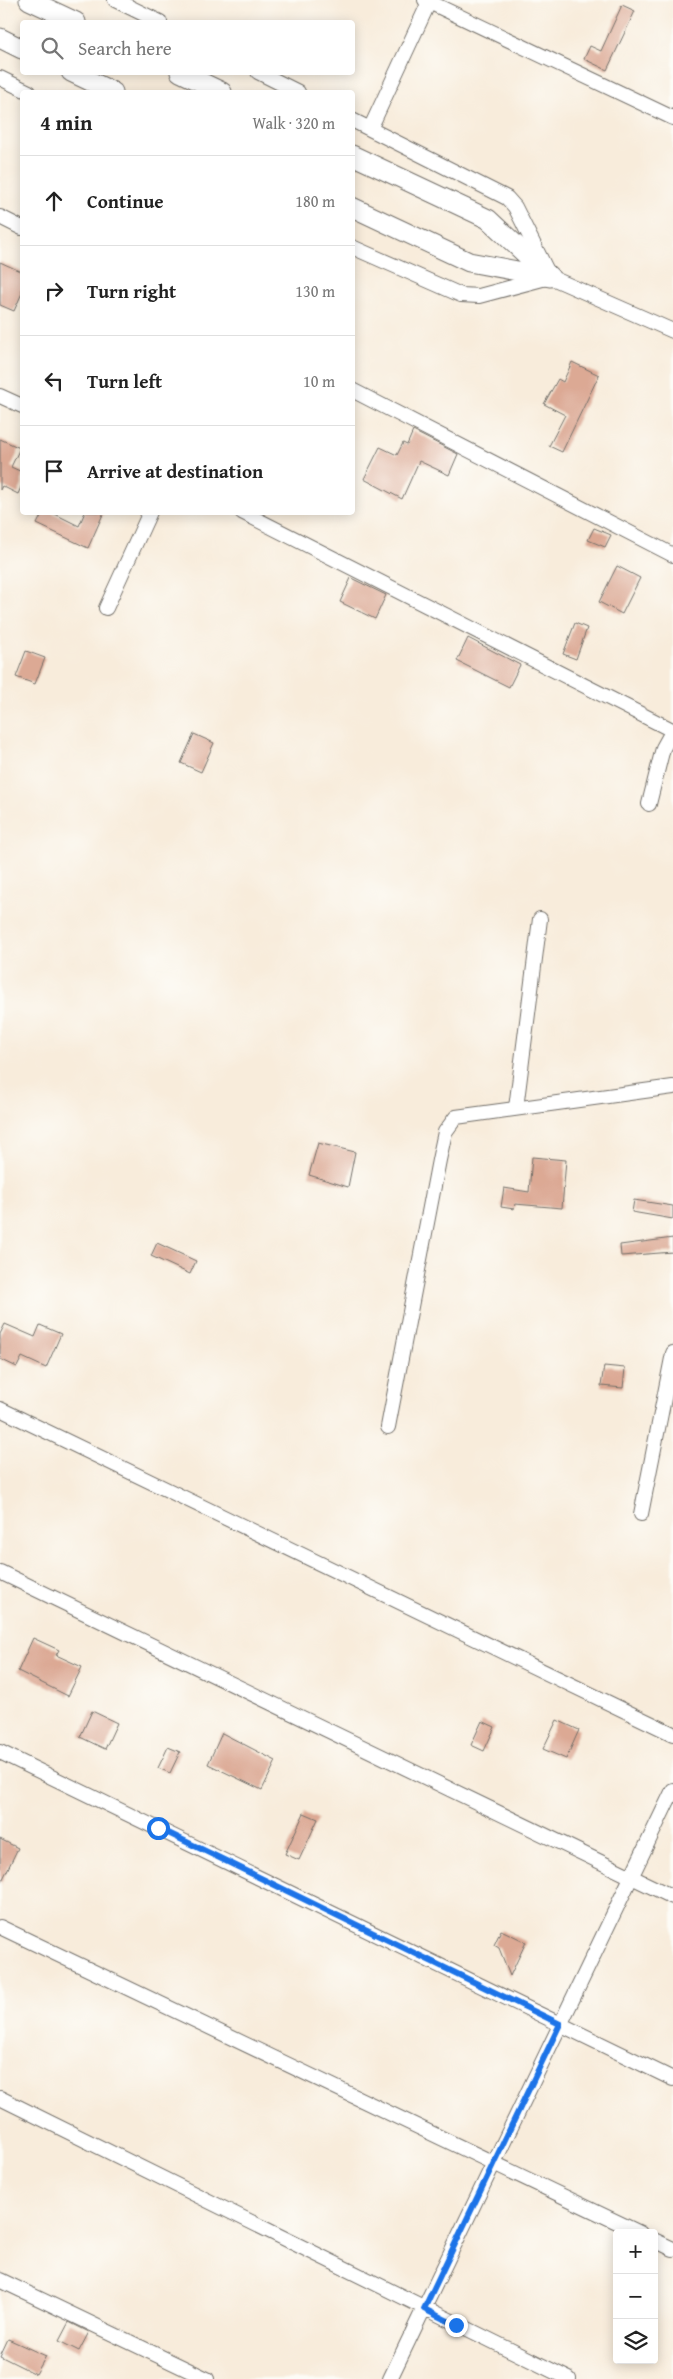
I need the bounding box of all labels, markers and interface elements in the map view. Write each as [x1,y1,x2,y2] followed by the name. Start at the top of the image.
[20,20,355,75] search box
[38,34,66,62] icon: search
[78,34,172,62] text: Search here
[40,107,92,138] text: 4 min
[252,111,335,135] text: Walk · 320 m
[40,187,68,215] icon: ahead
[87,187,164,215] text: Continue
[295,189,335,213] text: 180 m
[40,277,68,305] icon: right
[87,277,176,305] text: Turn right
[295,279,335,303] text: 130 m
[40,367,68,395] icon: left
[87,367,162,395] text: Turn left
[303,369,335,393] text: 10 m
[40,457,68,485] icon: arrive
[87,457,263,485] text: Arrive at destination
[147,1817,170,1840] route start
[613,2229,658,2364] map controls
[613,2229,658,2274] button: +
[613,2274,658,2319] button: −
[445,2314,468,2337] route end
[613,2319,658,2364] button: layers

